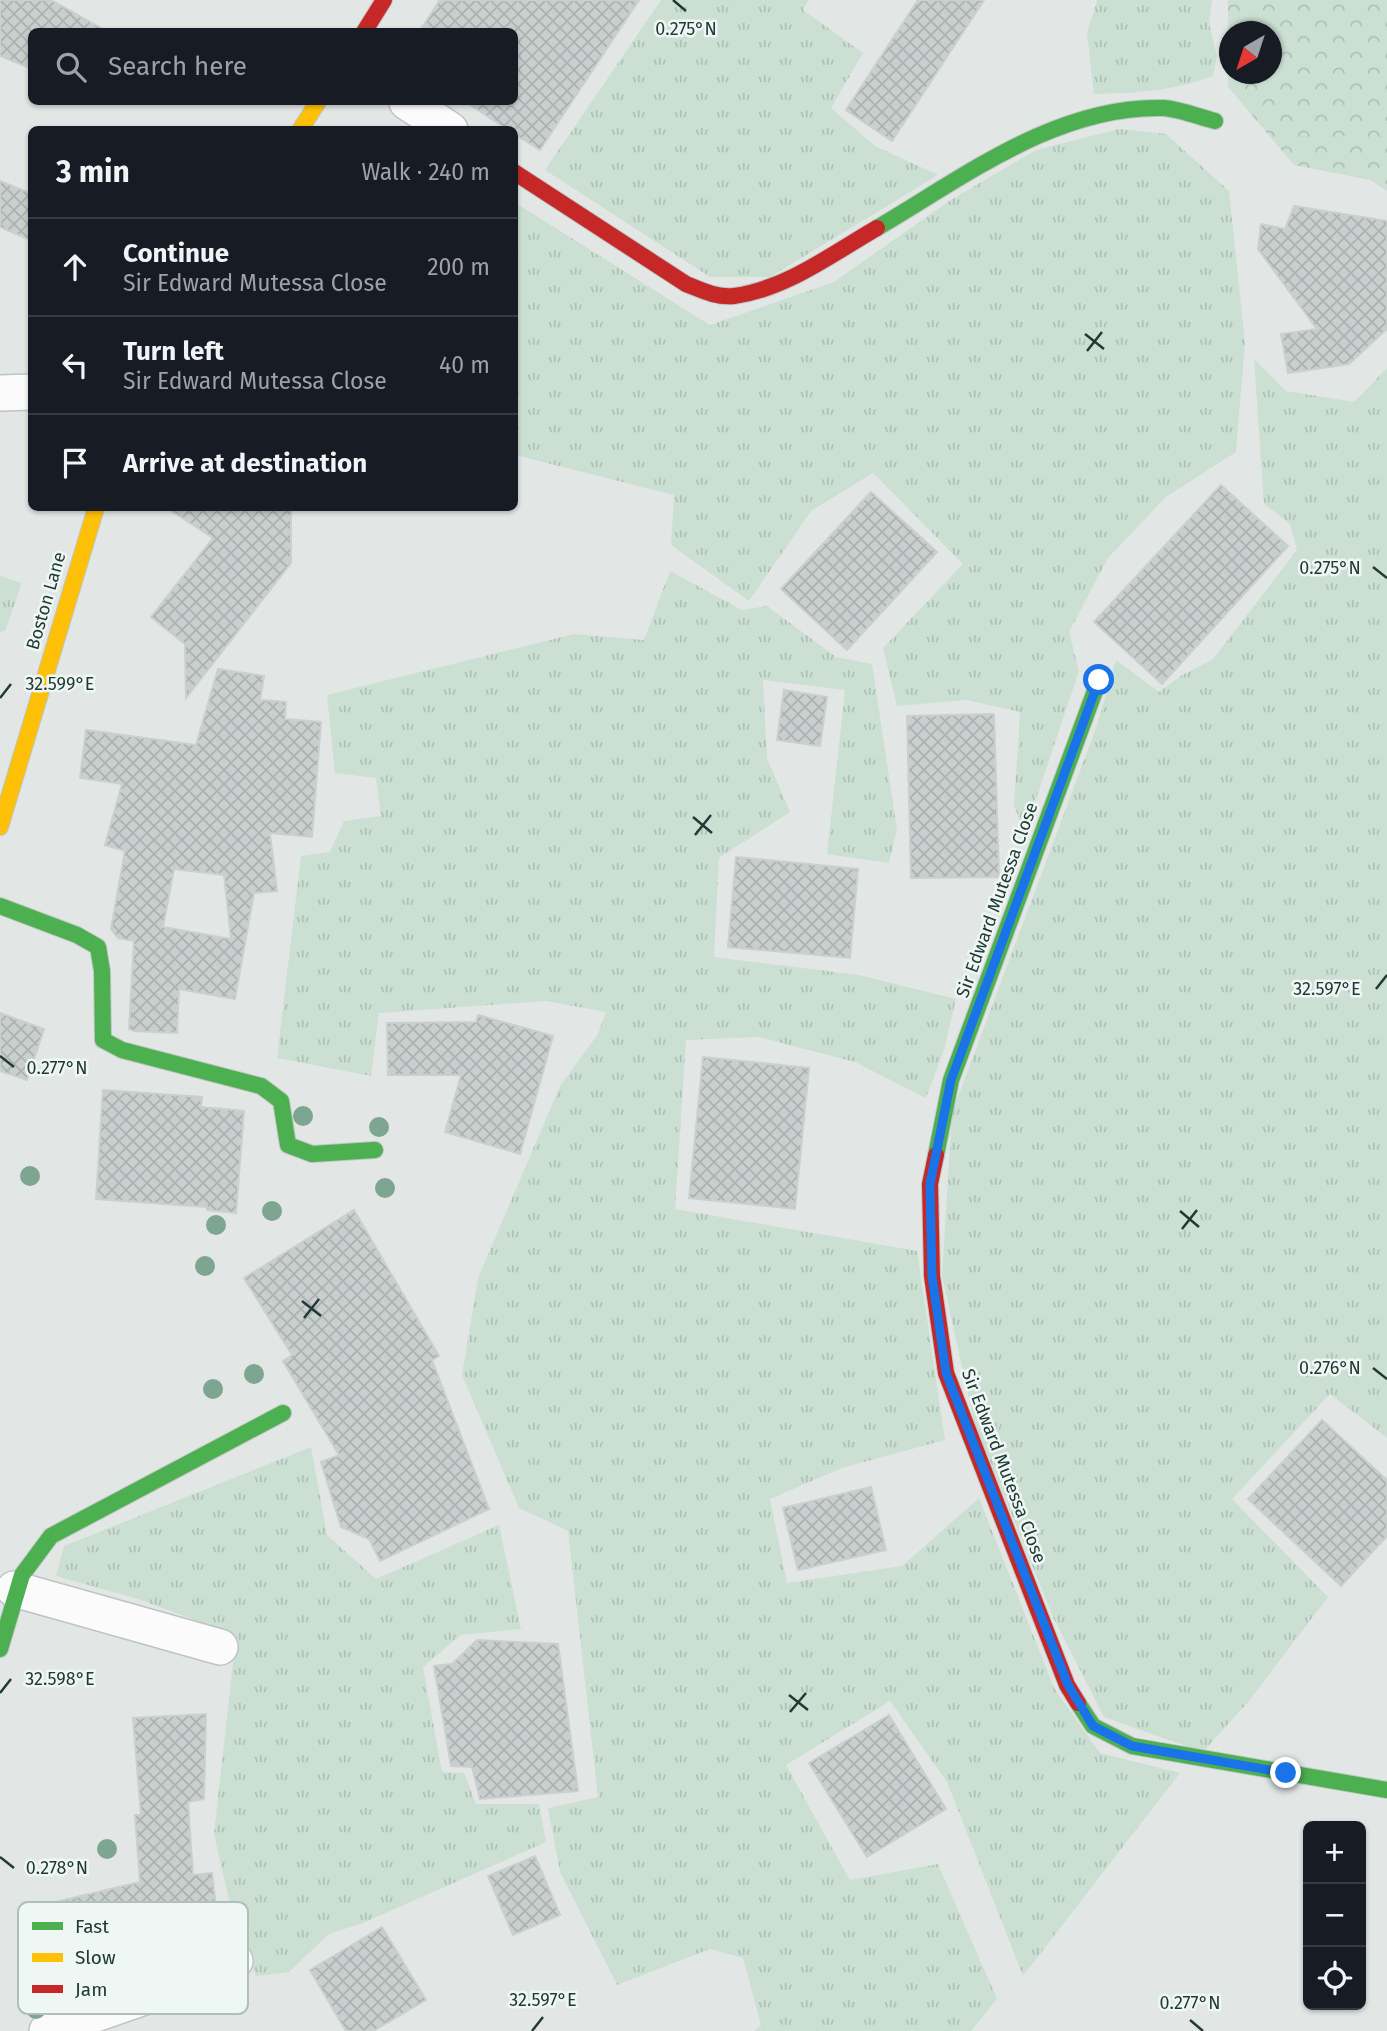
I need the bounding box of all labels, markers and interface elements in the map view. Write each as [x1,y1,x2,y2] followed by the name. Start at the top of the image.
[655,18,717,40] text: 0.275°N
[1219,21,1282,84] north arrow
[28,28,518,105] search box
[52,48,90,86] icon: search
[108,51,247,82] text: Search here
[56,154,130,190] text: 3 min
[362,158,490,186] text: Walk · 240 m
[123,238,229,269] text: Continue
[56,248,94,286] icon: ahead
[427,253,490,281] text: 200 m
[123,269,387,297] text: Sir Edward Mutessa Close
[123,336,224,367] text: Turn left
[56,346,94,384] icon: left
[439,351,490,379] text: 40 m
[123,367,387,395] text: Sir Edward Mutessa Close
[56,444,94,482] icon: arrive
[123,448,367,479] text: Arrive at destination
[22,549,70,653] street label: Boston Lane
[1299,557,1361,579] text: 0.275°N
[1083,664,1114,695] route start
[26,673,94,695] text: 32.599°E
[951,799,1043,1001] street label: Sir Edward Mutessa Close
[1293,978,1361,1000] text: 32.597°E
[27,1057,87,1079] text: 0.277°N
[1299,1357,1361,1379] text: 0.276°N
[957,1366,1051,1566] street label: Sir Edward Mutessa Close
[25,1668,95,1690] text: 32.598°E
[1270,1757,1301,1788] route end
[1303,1821,1366,2010] map controls
[1303,1821,1366,1884] button: +
[26,1857,88,1879] text: 0.278°N
[1303,1884,1366,1947] button: −
[18,1902,248,2014] legend
[75,1915,109,1938] text: Fast
[75,1946,116,1969] text: Slow
[1303,1947,1366,2010] button: locate
[75,1978,107,2001] text: Jam
[509,1989,577,2011] text: 32.597°E
[1160,1992,1220,2014] text: 0.277°N

